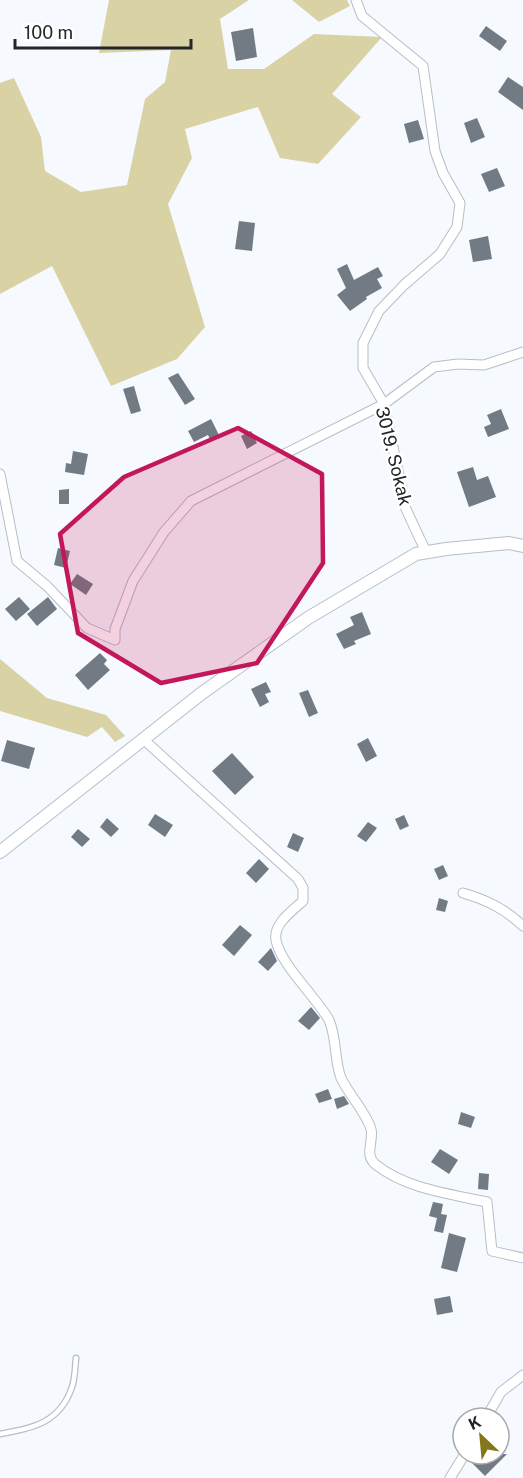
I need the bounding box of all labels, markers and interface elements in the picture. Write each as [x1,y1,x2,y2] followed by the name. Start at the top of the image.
[15,12,190,50] scale bar
[24,22,73,43] text: 100 m
[372,404,416,508] street label: 3019. Sokak
[451,1406,511,1466] north arrow
[465,1412,484,1434] text: K

